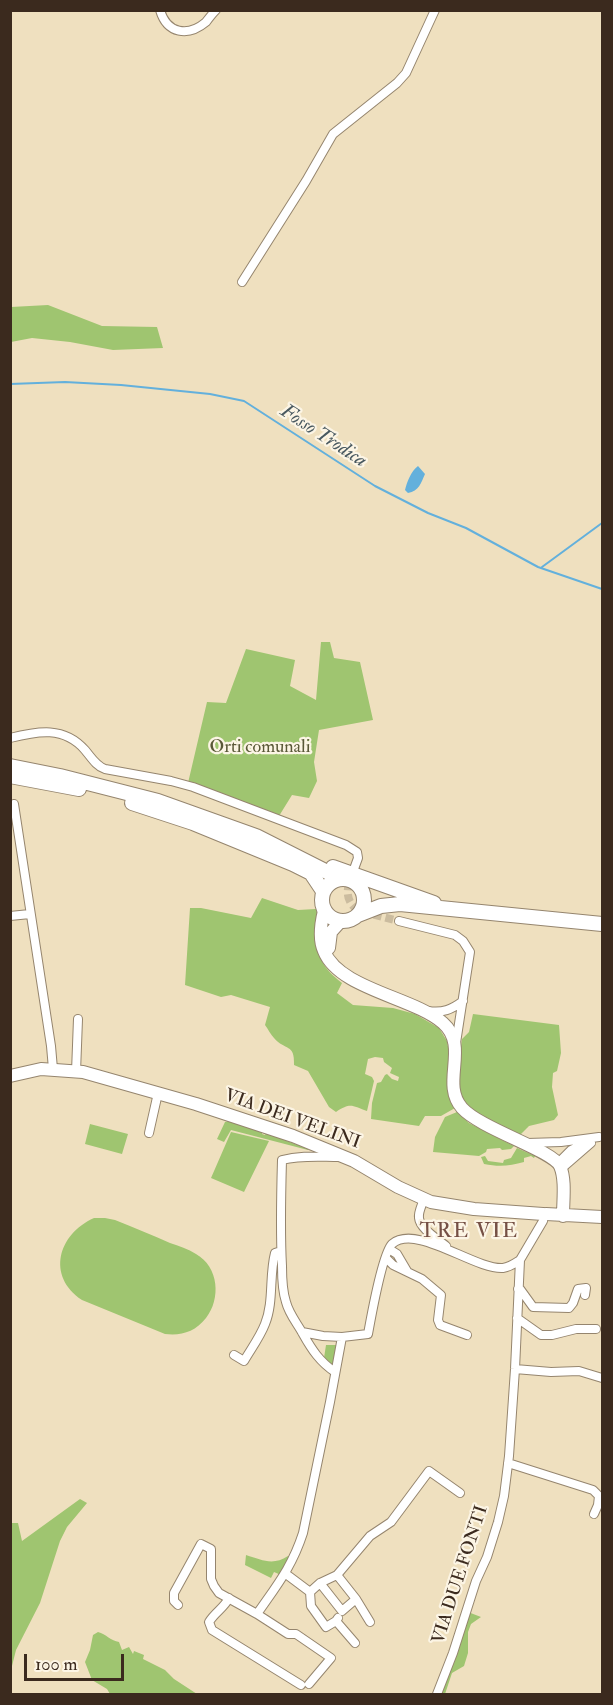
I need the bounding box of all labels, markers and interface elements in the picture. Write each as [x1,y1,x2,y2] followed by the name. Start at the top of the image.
[275,400,371,474] water label: Fosso Trodica
[210,737,310,759] park label: Orti comunali
[221,1085,363,1155] street label: VIA DEI VELINI
[419,1219,519,1245] district label: TRE VIE
[428,1503,494,1647] street label: VIA DUE FONTI
[27,1642,128,1680] scale bar
[35,1653,78,1676] text: 100 m

